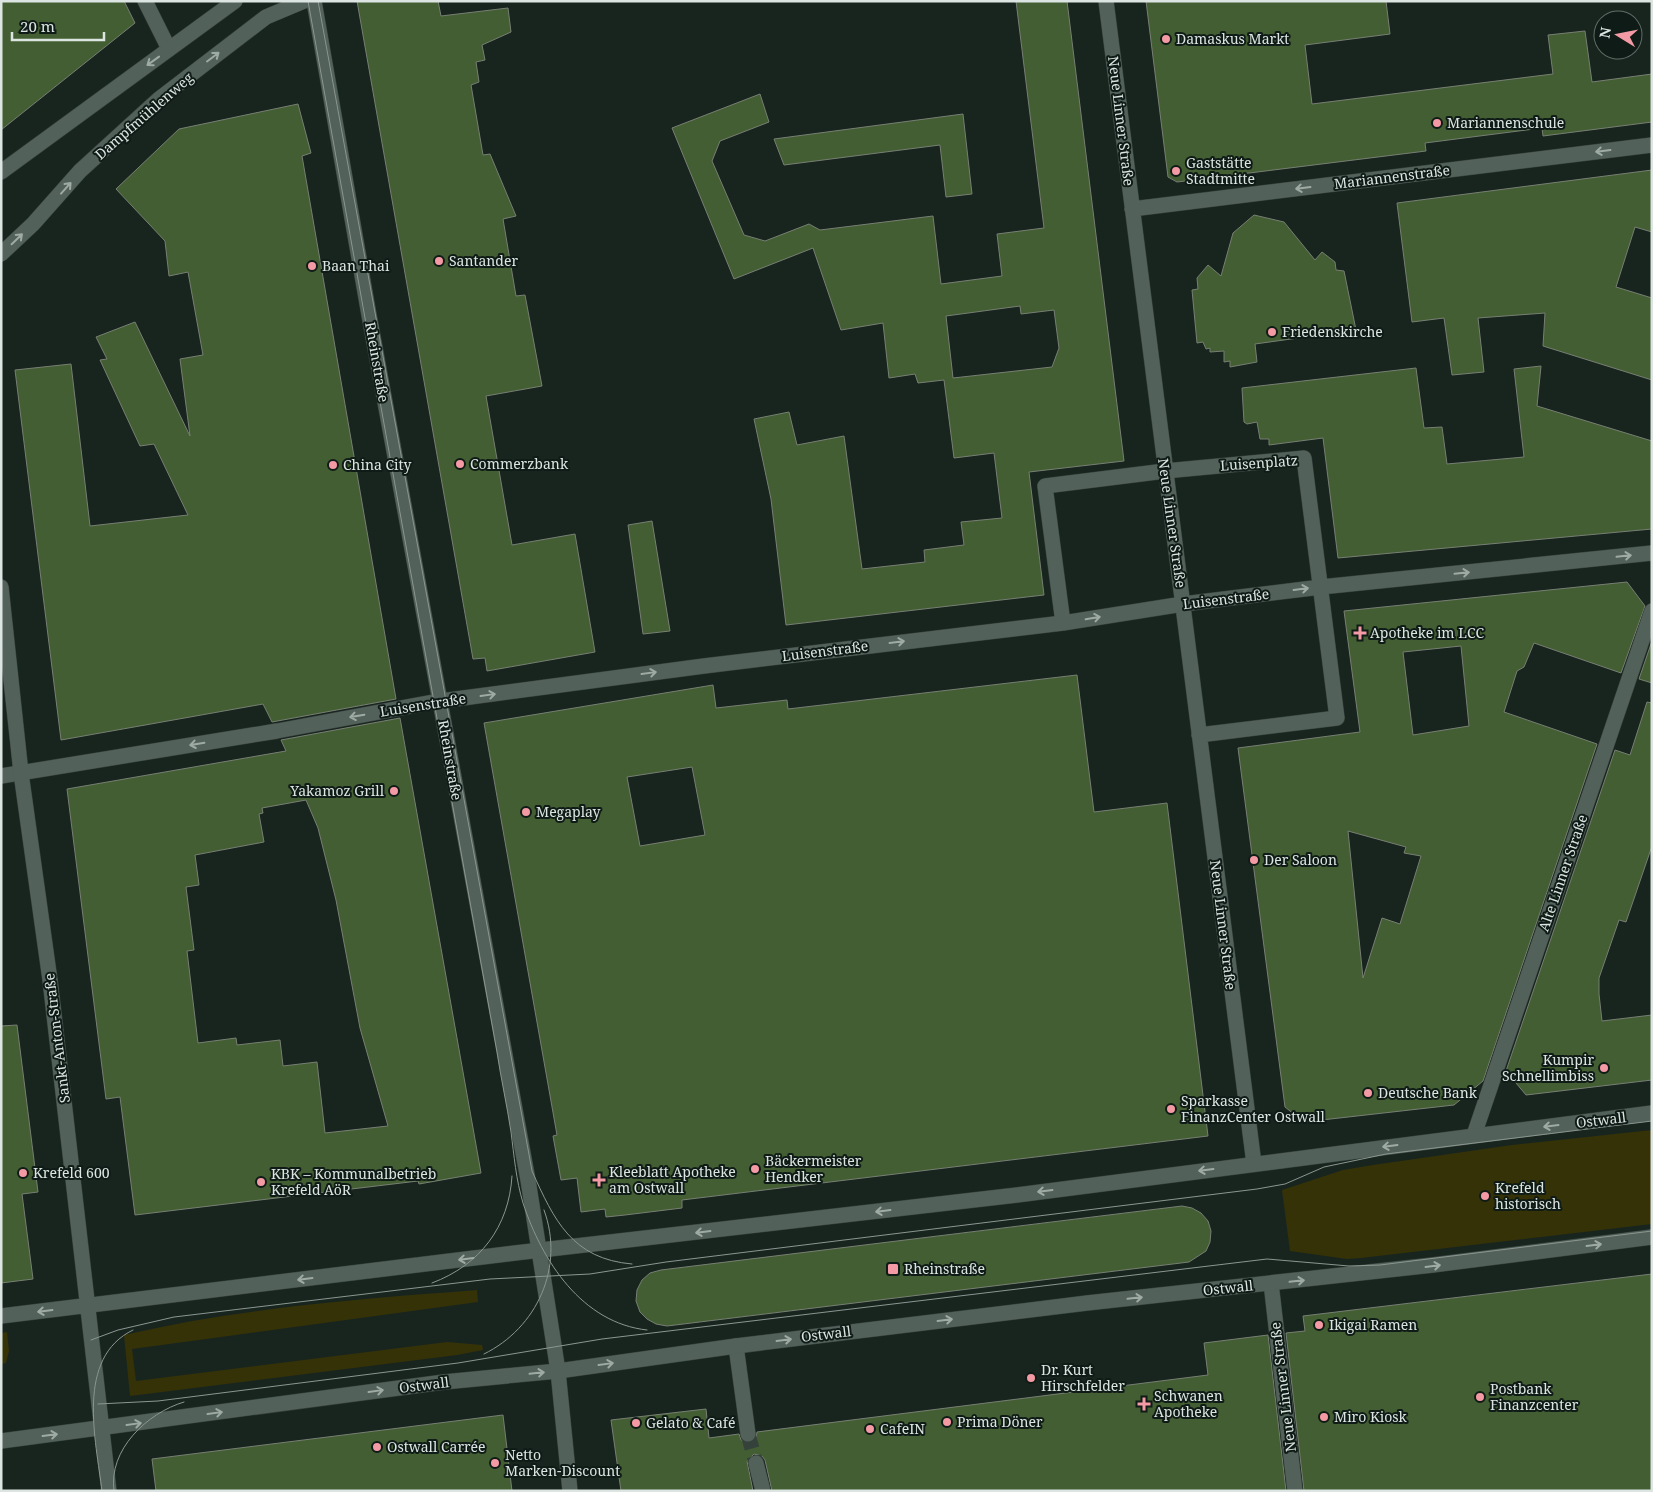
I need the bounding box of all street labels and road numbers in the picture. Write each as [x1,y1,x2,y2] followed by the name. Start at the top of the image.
[1104,55,1139,187] street label: Neue Linner Straße
[91,67,197,163] street label: Dampfmühlenweg
[1333,160,1451,193] street label: Mariannenstraße
[361,320,394,403] street label: Rheinstraße
[1219,450,1298,475] street label: Luisenplatz
[1154,457,1191,589] street label: Neue Linner Straße
[1182,584,1270,613] street label: Luisenstraße
[781,636,869,665] street label: Luisenstraße
[379,688,467,721] street label: Luisenstraße
[434,718,467,801] street label: Rheinstraße
[1534,812,1591,934] street label: Alte Linner Straße
[1206,859,1241,991] street label: Neue Linner Straße
[39,972,74,1104] street label: Sankt-Anton-Straße
[1575,1107,1628,1132] street label: Ostwall
[1202,1275,1255,1300] street label: Ostwall
[800,1321,853,1346] street label: Ostwall
[1265,1321,1300,1453] street label: Neue Linner Straße
[398,1372,451,1397] street label: Ostwall

